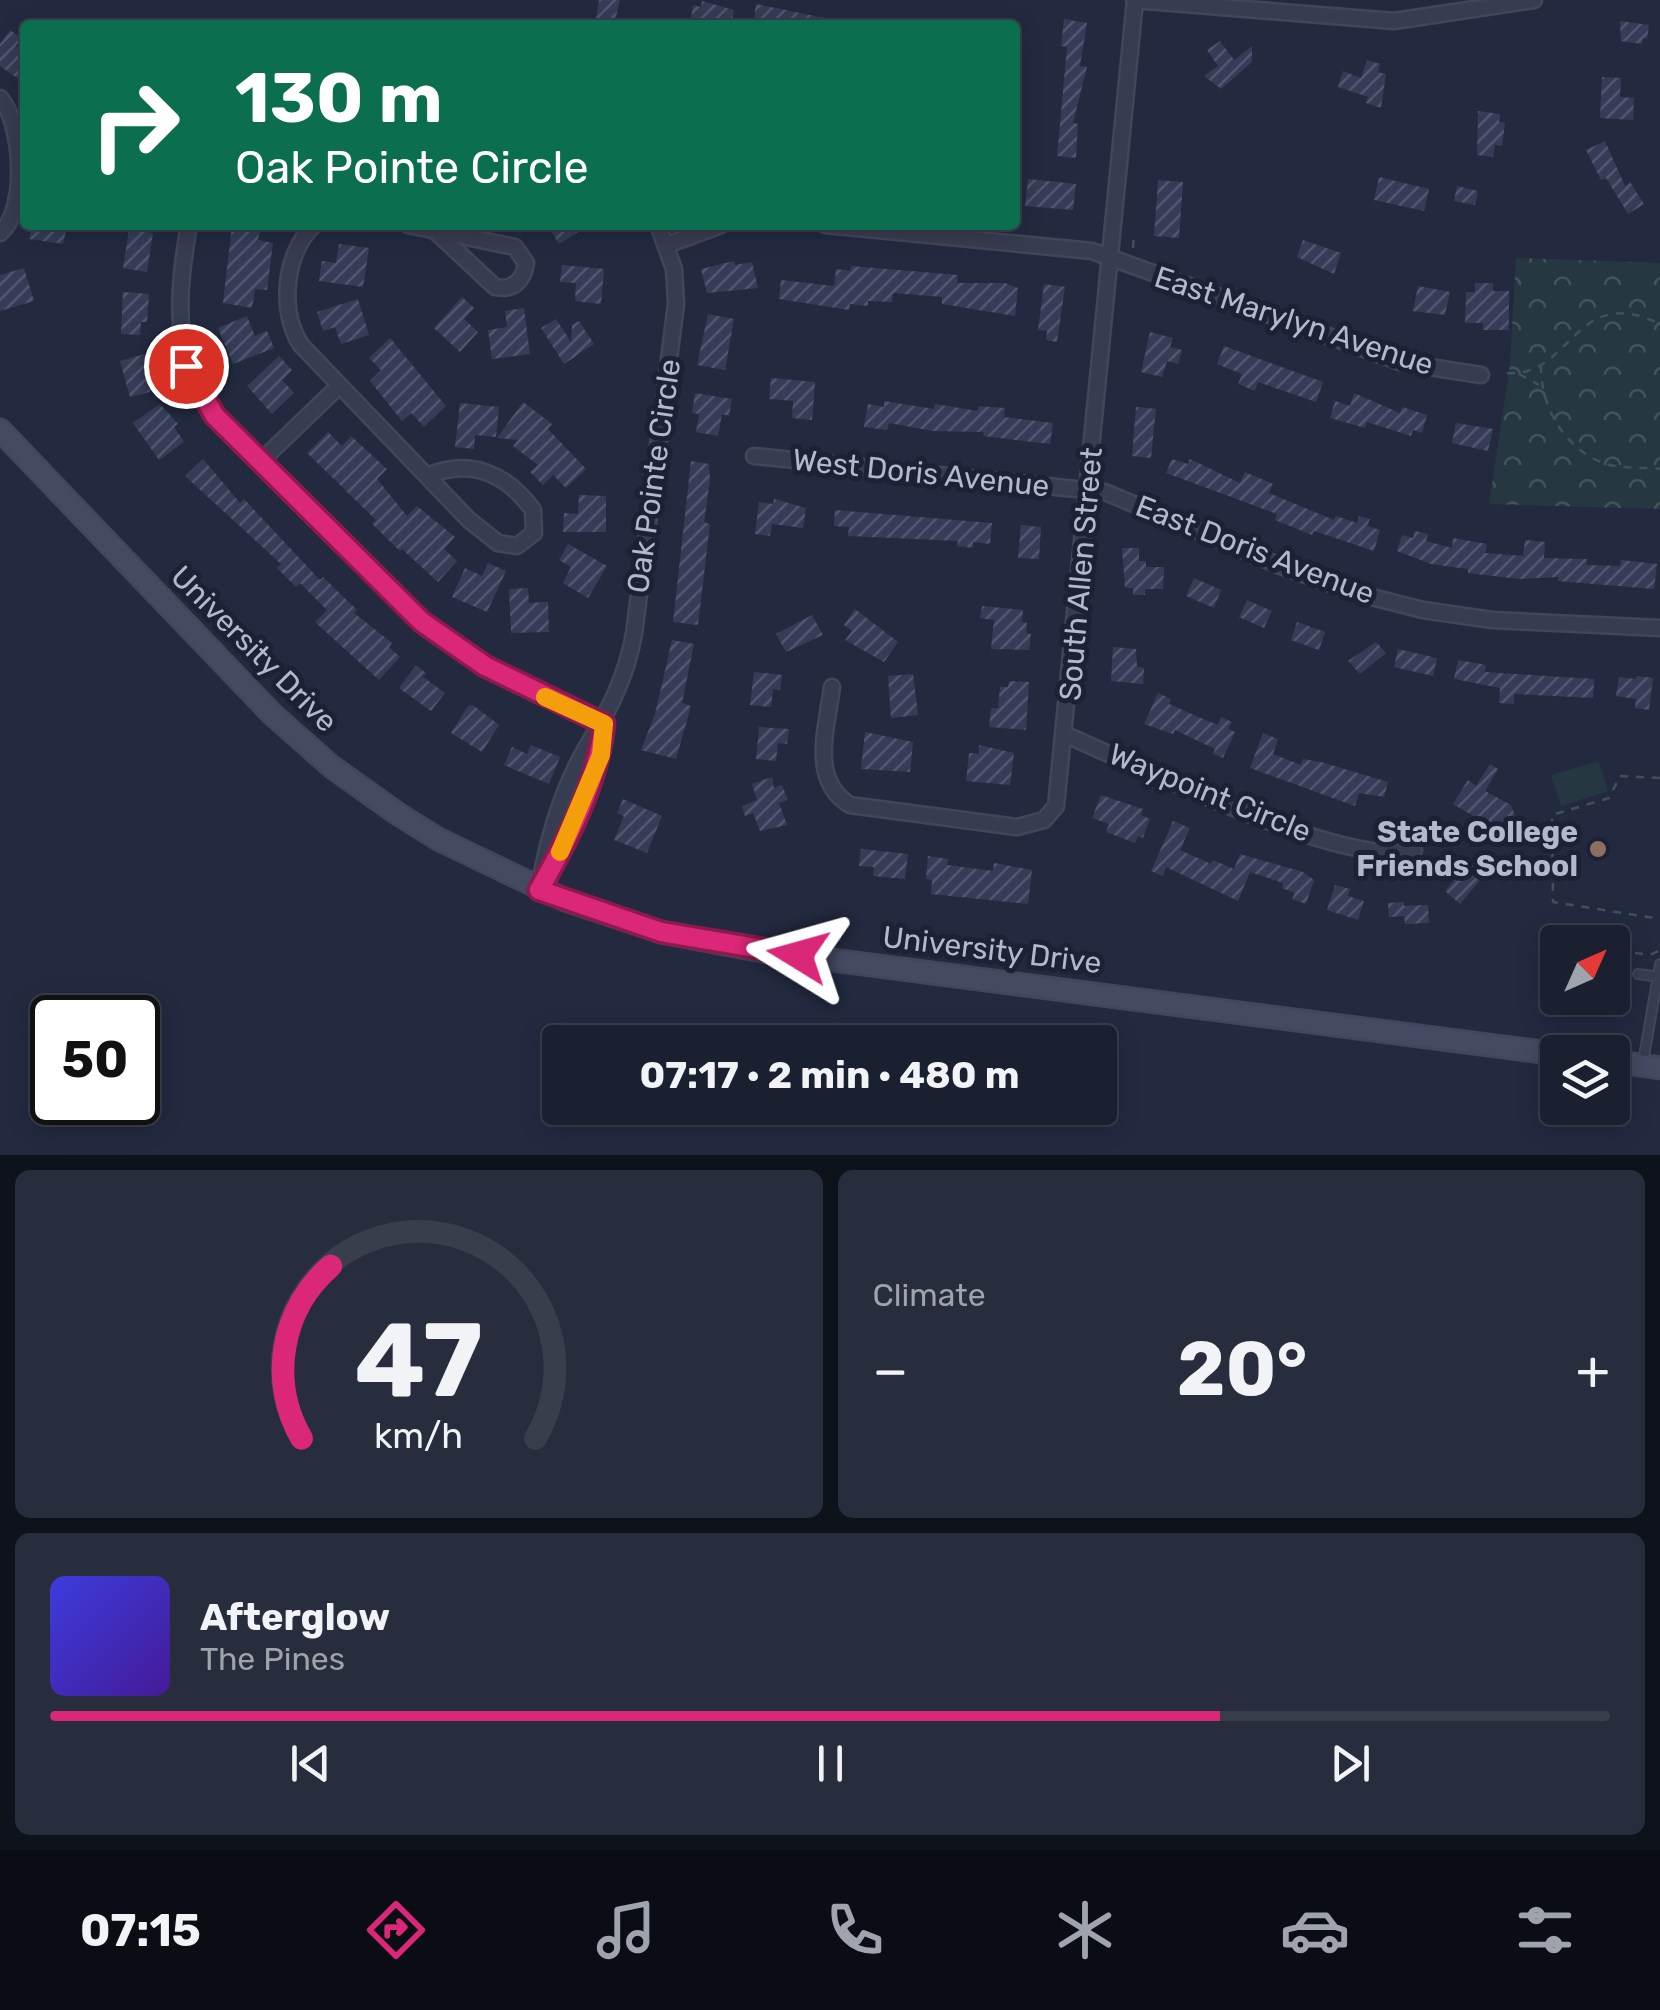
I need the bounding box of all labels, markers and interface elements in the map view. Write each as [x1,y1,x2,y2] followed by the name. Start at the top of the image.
[235,57,443,140] text: 130 m
[70,60,200,190] icon: right
[235,141,589,194] text: Oak Pointe Circle
[1150,259,1438,383] street label: East Marylyn Avenue
[144,324,229,409] pin
[159,339,214,394] icon: arrive
[620,357,688,595] street label: Oak Pointe Circle
[791,442,1051,504] street label: West Doris Avenue
[1052,446,1110,702] street label: South Allen Street
[1131,488,1379,612] street label: East Doris Avenue
[163,558,345,740] street label: University Drive
[1104,736,1316,850] street label: Waypoint Circle
[1356,814,1578,884] place label: State College Friends School
[1587,838,1609,860] marker: State College Friends School
[746,903,850,1007] position arrow
[880,919,1104,981] street label: University Drive
[1540,925,1630,1015] north arrow
[1540,925,1630,1125] map controls
[30,995,160,1125] speed limit sign: 50
[1540,1035,1630,1125] button: layers
[639,1052,1020,1098] text: 07:17 · 2 min · 480 m
[873,1276,986,1314] text: Climate
[355,1299,483,1422] text: 47
[1177,1325,1307,1414] text: 20°
[873,1338,908,1403] text: −
[1576,1338,1610,1403] text: +
[374,1415,463,1457] text: km/h
[200,1594,390,1640] text: Afterglow
[200,1640,345,1678] text: The Pines
[283,1736,338,1791] icon: previous
[803,1736,858,1791] icon: pause
[1323,1736,1378,1791] icon: next
[361,1895,431,1965] icon: directions
[591,1895,661,1965] icon: music
[820,1895,890,1965] icon: phone
[1050,1895,1120,1965] icon: climate
[1280,1895,1350,1965] icon: car
[1510,1895,1580,1965] icon: filters
[80,1904,201,1957] text: 07:15

